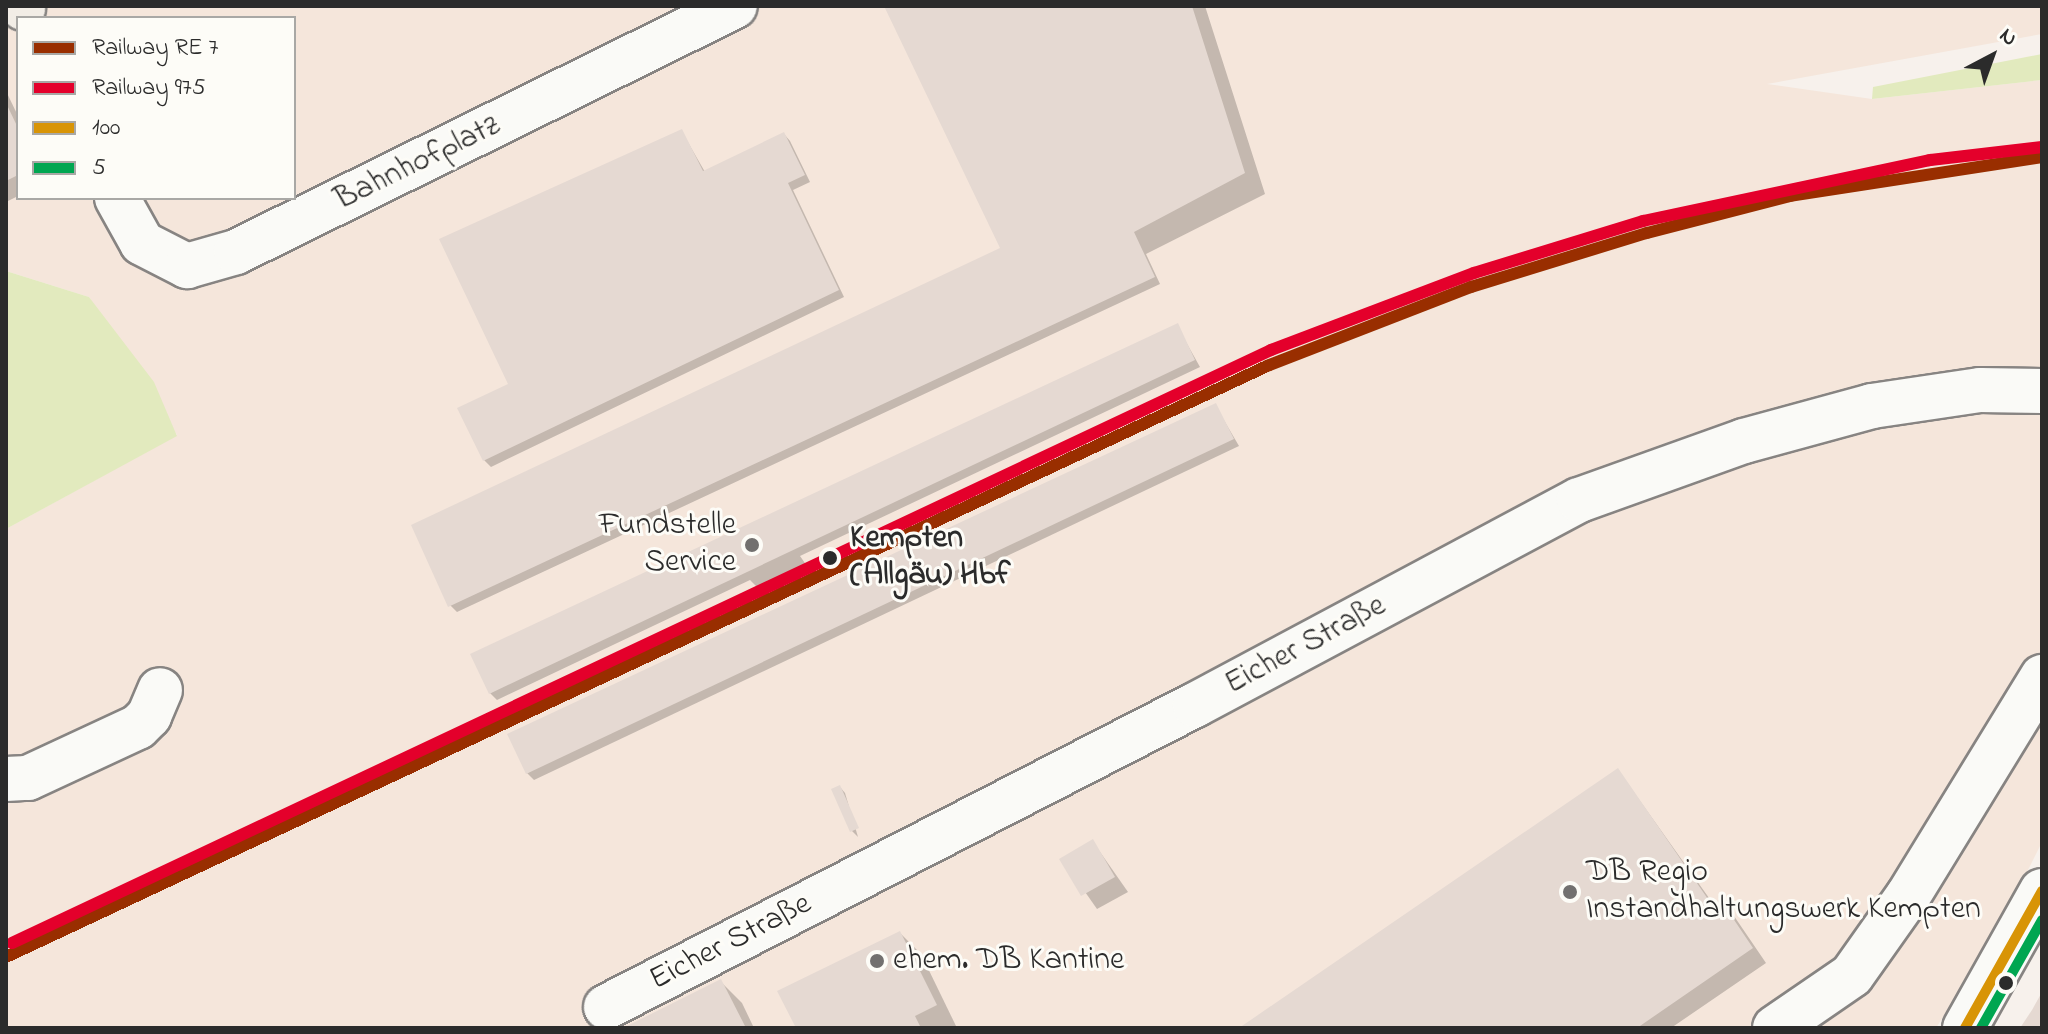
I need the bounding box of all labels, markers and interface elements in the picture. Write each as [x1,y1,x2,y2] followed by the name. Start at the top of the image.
[16,16,296,200] legend
[1952,16,2032,96] north arrow
[1992,21,2024,55] text: N
[92,31,218,66] text: Railway RE 7
[92,71,205,106] text: Railway 975
[329,108,507,220] street label: Bahnhofplatz
[92,111,120,146] text: 100
[92,151,106,186] text: 5
[599,508,736,583] place label: Fundstelle Service
[850,521,1010,596] place label: Kempten (Allgäu) Hbf
[743,536,761,554] marker: Fundstelle Service
[817,545,843,571] marker: Kempten (Allgäu) Hbf
[1219,588,1393,704] street label: Eicher Straße
[1586,855,1981,930] place label: DB Regio Instandhaltungswerk Kempten
[1561,883,1579,901] marker: DB Regio Instandhaltungswerk Kempten
[644,886,818,1000] street label: Eicher Straße
[893,942,1124,980] place label: ehem. DB Kantine
[868,952,886,970] marker: ehem. DB Kantine
[1998,975,2014,991] unlabelled marker

